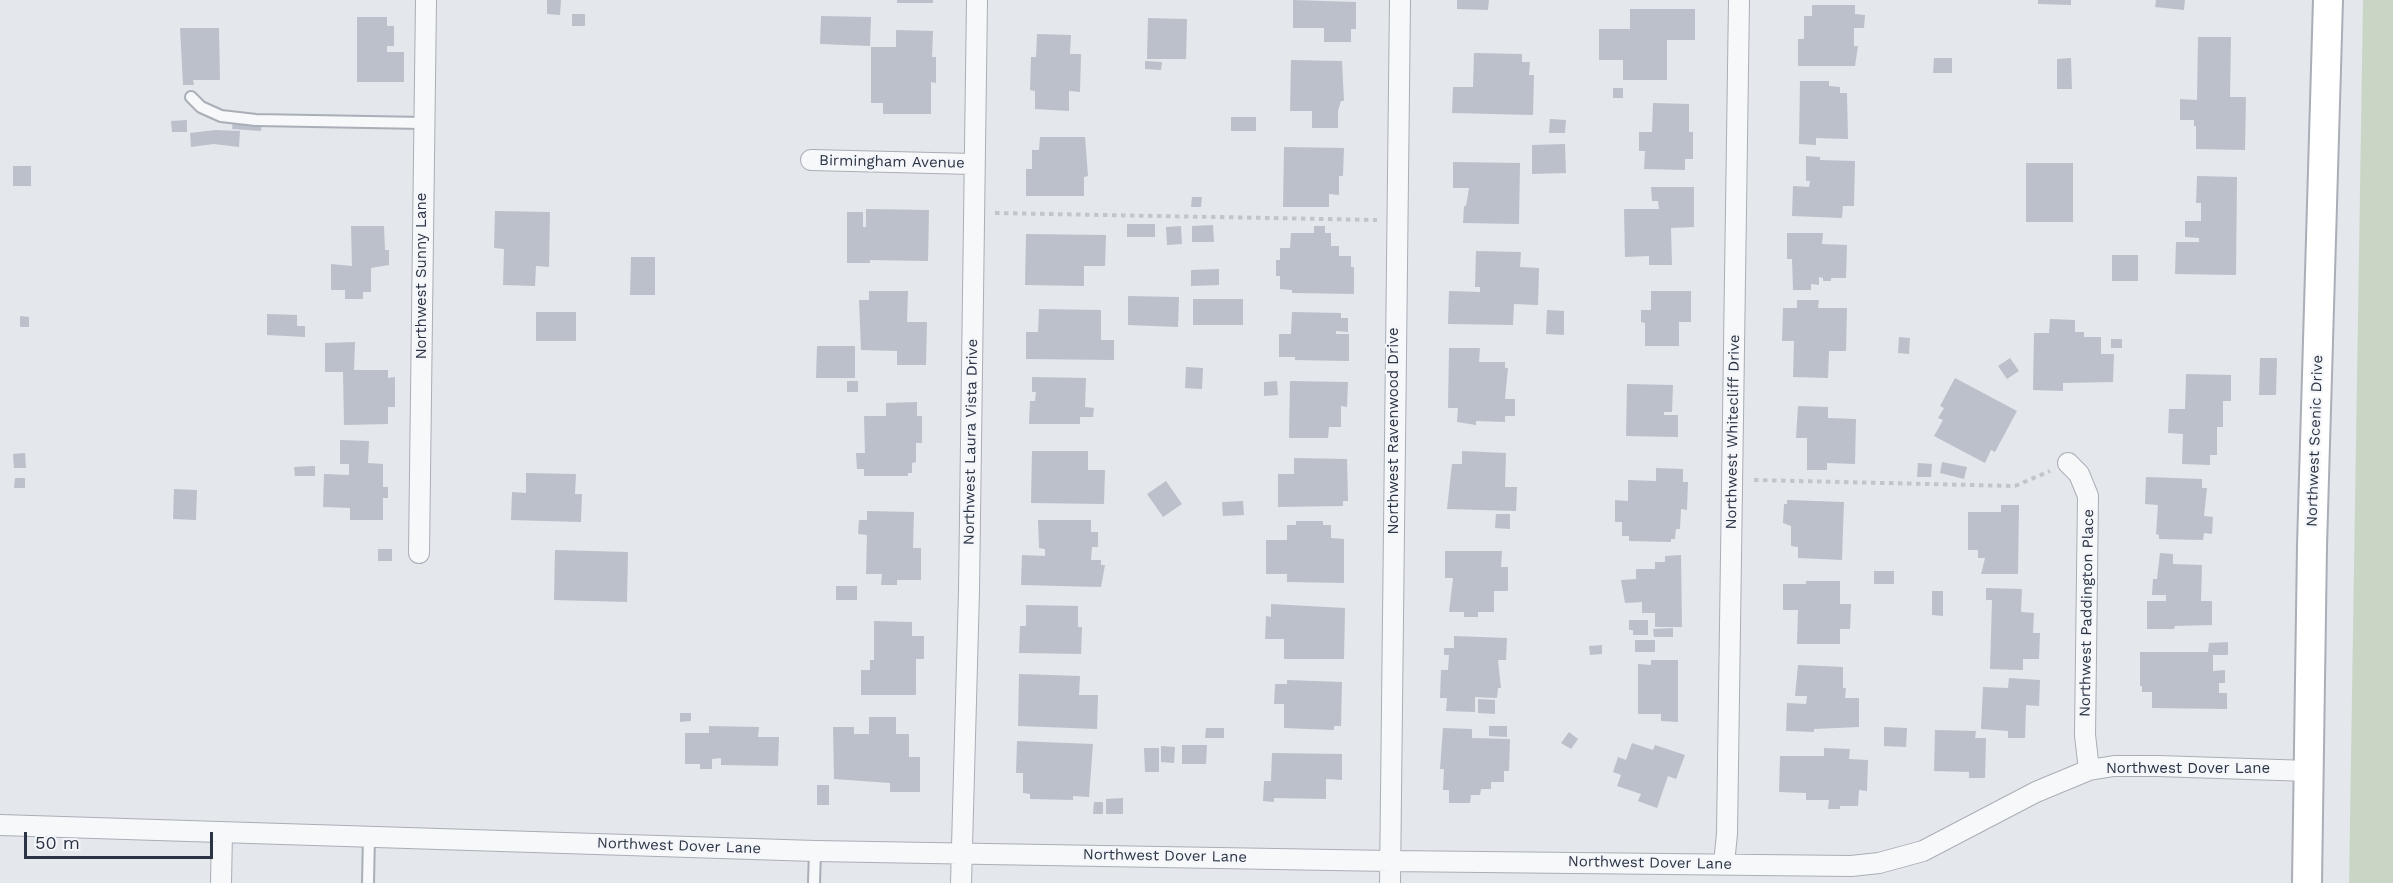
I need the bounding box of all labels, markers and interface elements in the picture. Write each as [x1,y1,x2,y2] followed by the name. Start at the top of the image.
[819,152,965,172] street label: Birmingham Avenue
[413,193,431,359] street label: Northwest Sunny Lane
[1385,327,1403,535] street label: Northwest Ravenwood Drive
[1722,334,1744,530] street label: Northwest Whitecliff Drive
[960,339,982,545] street label: Northwest Laura Vista Drive
[2303,355,2327,527] street label: Northwest Scenic Drive
[2076,509,2098,717] street label: Northwest Paddington Place
[2106,760,2270,778] street label: Northwest Dover Lane
[27,820,216,858] scale bar
[35,832,80,853] text: 50 m
[597,834,761,858] street label: Northwest Dover Lane
[1083,846,1247,866] street label: Northwest Dover Lane
[1568,853,1732,873] street label: Northwest Dover Lane

